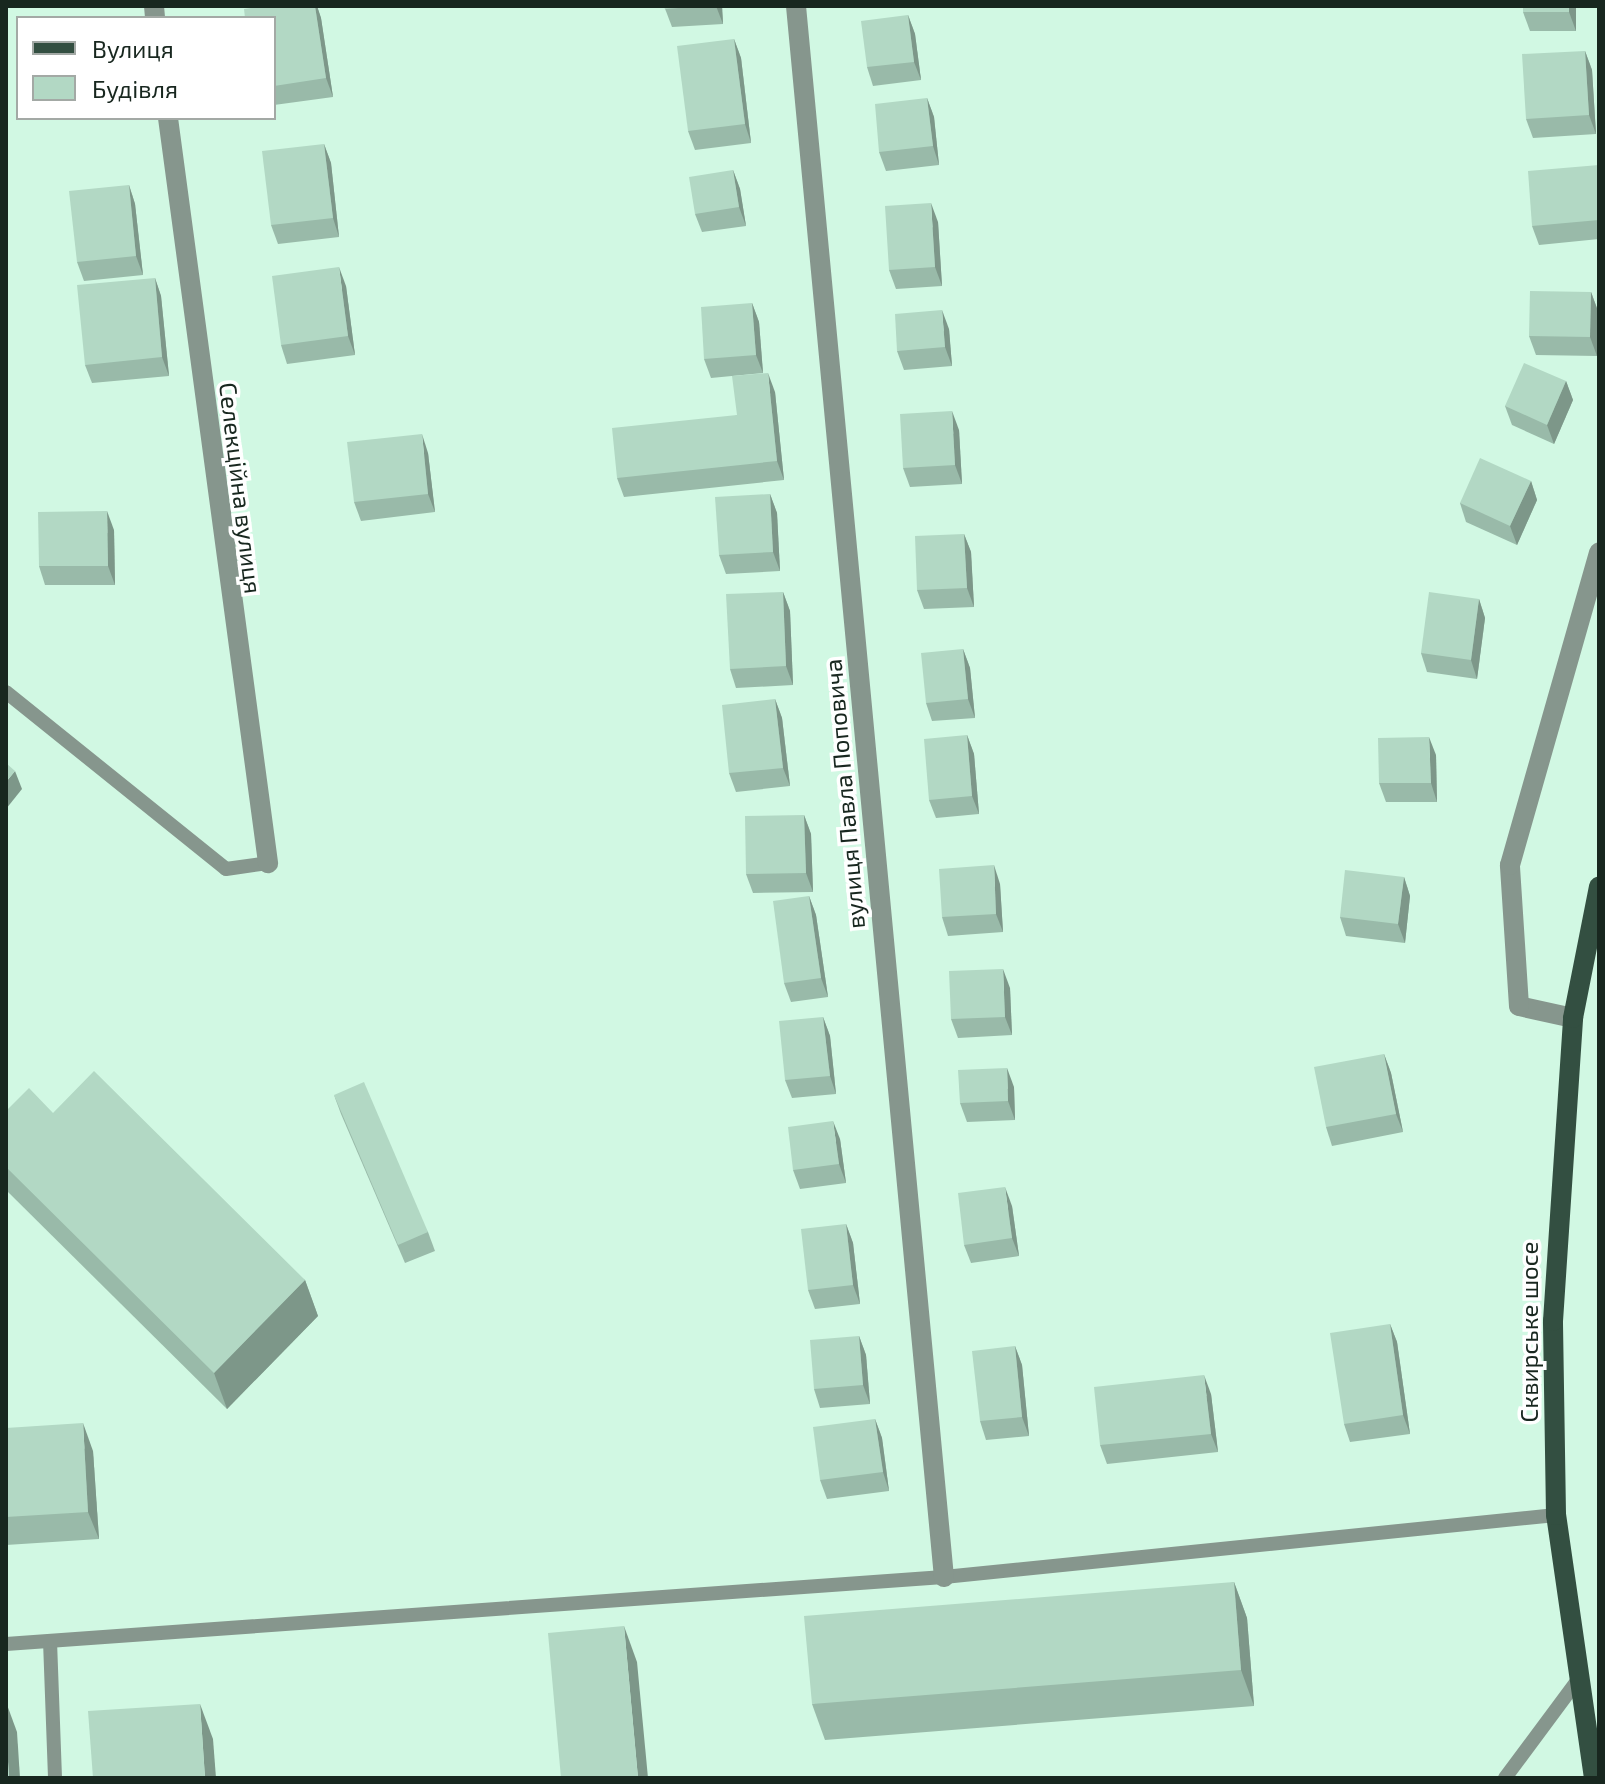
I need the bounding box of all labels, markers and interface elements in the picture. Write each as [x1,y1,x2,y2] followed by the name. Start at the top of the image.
[16,16,276,120] legend
[92,34,174,63] text: Вулиця
[92,74,178,103] text: Будівля
[214,381,268,595] street label: Селекційна вулиця
[818,658,870,930] street label: вулиця Павла Поповича
[1515,1242,1543,1422] street label: Сквирське шосе

